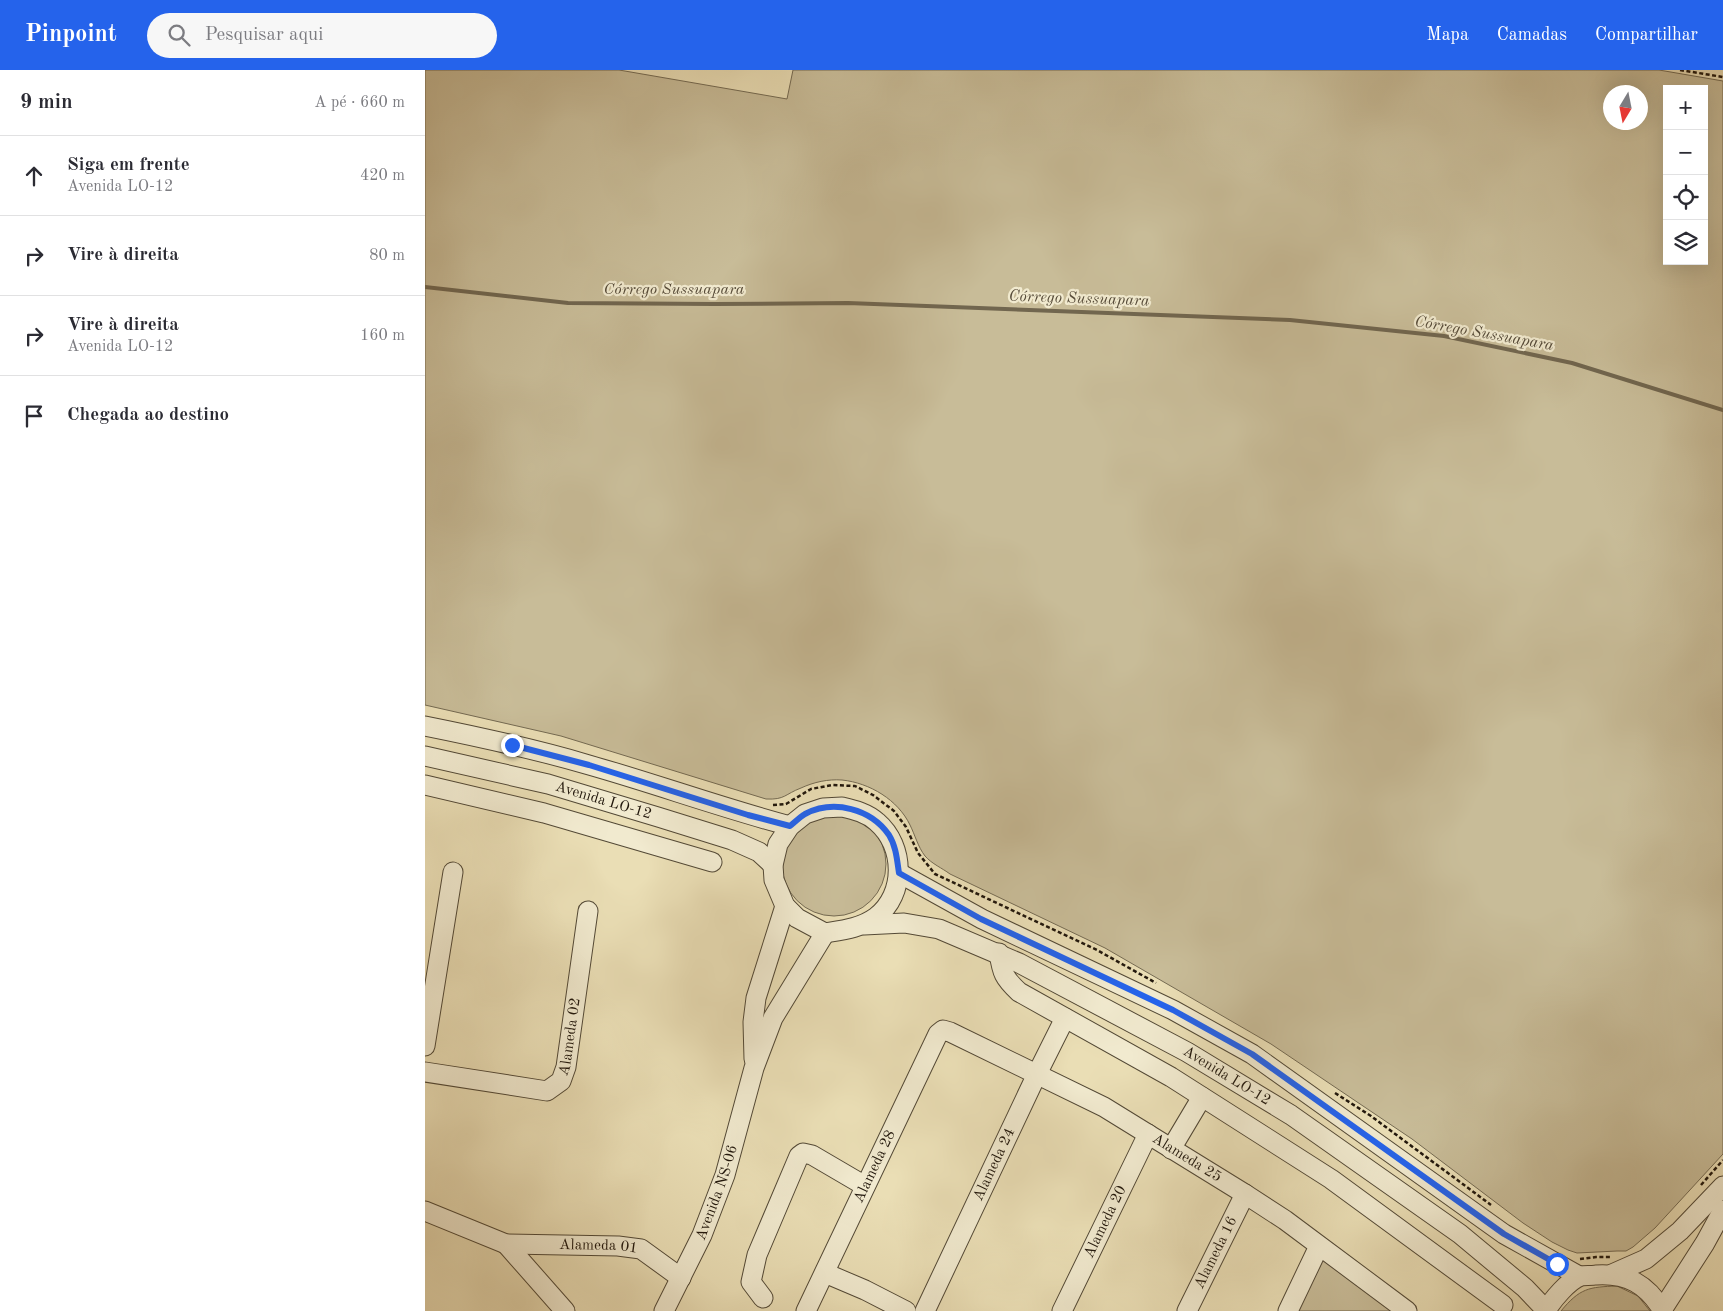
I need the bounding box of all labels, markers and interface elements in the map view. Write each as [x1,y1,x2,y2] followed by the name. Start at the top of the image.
[147,13,497,58] search box
[165,21,193,49] icon: search
[25,23,117,47] text: Pinpoint
[205,26,323,45] text: Pesquisar aqui
[1427,26,1469,44] text: Mapa
[1497,26,1567,44] text: Camadas
[1595,26,1698,44] text: Compartilhar
[1603,85,1648,130] north arrow
[1663,85,1708,265] map controls
[1663,85,1708,130] button: +
[20,92,73,113] text: 9 min
[314,95,405,111] text: A pé · 660 m
[1663,130,1708,175] button: −
[67,156,190,175] text: Siga em frente
[20,162,48,190] icon: ahead
[360,168,405,184] text: 420 m
[1663,175,1708,220] button: locate
[67,179,173,195] text: Avenida LO-12
[1663,220,1708,265] button: layers
[20,242,48,270] icon: right
[67,246,179,265] text: Vire à direita
[369,248,405,264] text: 80 m
[604,282,745,298] water label: Córrego Sussuapara
[1008,289,1150,309] water label: Córrego Sussuapara
[1413,314,1555,354] water label: Córrego Sussuapara
[67,316,179,335] text: Vire à direita
[20,322,48,350] icon: right
[360,328,405,344] text: 160 m
[67,339,173,355] text: Avenida LO-12
[20,402,48,430] icon: arrive
[67,406,229,425] text: Chegada ao destino
[501,734,524,757] route end
[553,779,653,822] street label: Avenida LO-12
[556,997,583,1078] street label: Alameda 02
[1180,1044,1273,1108] street label: Avenida LO-12
[971,1126,1018,1203] street label: Alameda 24
[851,1128,899,1205] street label: Alameda 28
[1149,1131,1224,1185] street label: Alameda 25
[693,1143,740,1242] street label: Avenida NS-06
[1081,1183,1129,1261] street label: Alameda 20
[1192,1214,1240,1291] street label: Alameda 16
[559,1237,639,1256] street label: Alameda 01
[1546,1253,1569,1276] route start

